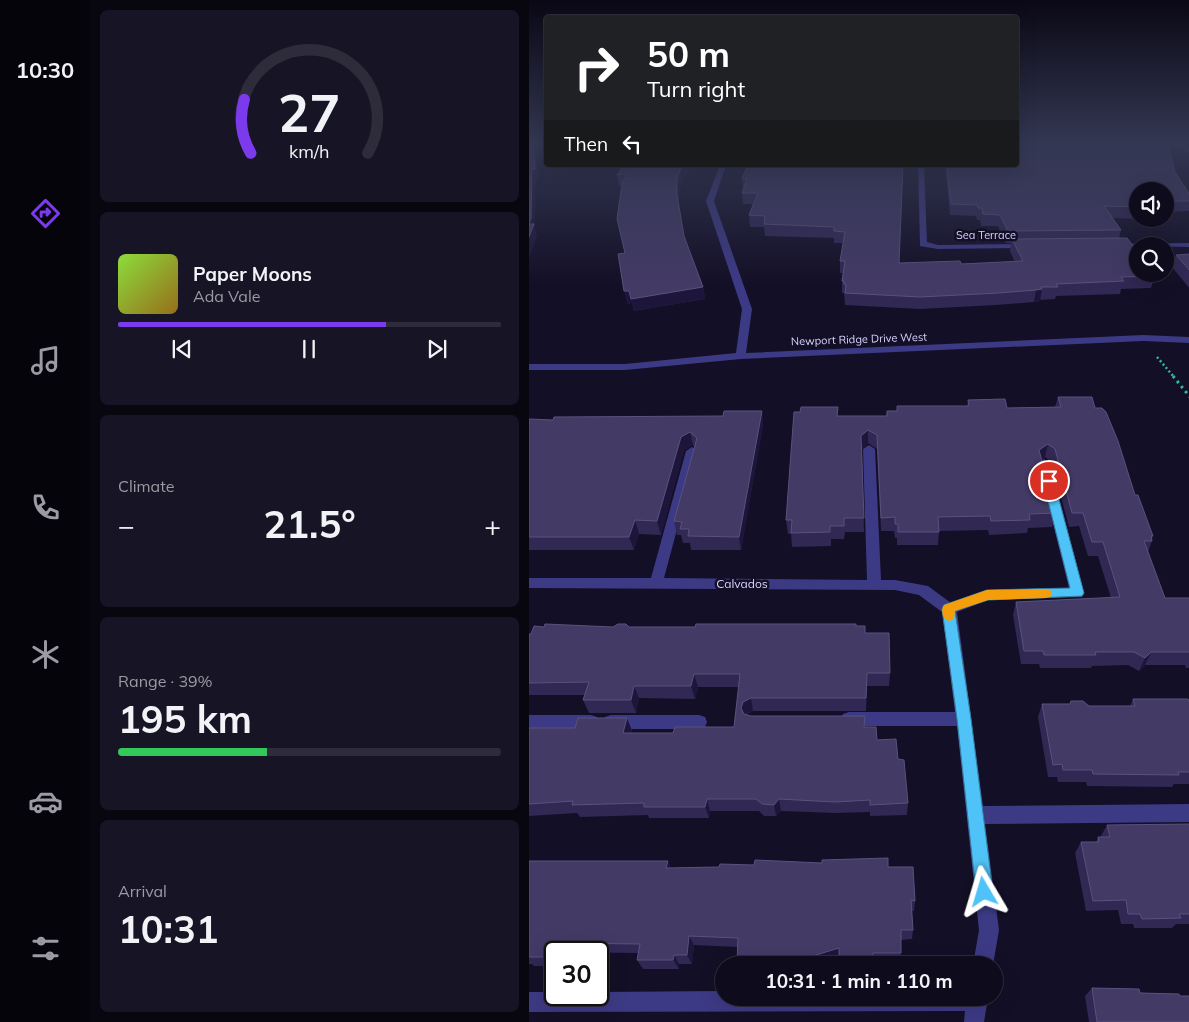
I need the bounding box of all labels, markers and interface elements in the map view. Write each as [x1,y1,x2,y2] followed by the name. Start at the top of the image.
[647,32,730,76] text: 50 m
[564,35,629,100] icon: right
[16,56,74,84] text: 10:30
[647,75,745,103] text: Turn right
[278,80,341,145] text: 27
[618,130,646,158] icon: left
[564,132,608,156] text: Then
[289,140,330,162] text: km/h
[1129,182,1174,282] map controls
[1129,182,1174,227] button: sound
[28,196,63,231] icon: directions
[956,228,1016,242] street label: Sea Terrace
[1129,237,1174,282] button: search
[193,262,312,286] text: Paper Moons
[193,286,260,306] text: Ada Vale
[791,330,927,348] street label: Newport Ridge Drive West
[168,335,196,363] icon: previous
[295,335,323,363] icon: pause
[423,335,451,363] icon: next
[28,343,63,378] icon: music
[1028,460,1070,502] pin
[1035,467,1063,495] icon: arrive
[118,476,174,496] text: Climate
[28,490,63,525] icon: phone
[263,500,356,548] text: 21.5°
[118,508,135,543] text: −
[484,508,501,543] text: +
[716,576,768,591] street label: Calvados
[28,637,63,672] icon: climate
[118,671,213,691] text: Range · 39%
[118,695,252,743] text: 195 km
[28,784,63,819] icon: car
[957,865,1009,917] position arrow
[118,881,167,901] text: Arrival
[118,905,219,953] text: 10:31
[28,931,63,966] icon: filters
[544,941,609,1006] speed limit sign: 30
[765,969,953,993] text: 10:31 · 1 min · 110 m

